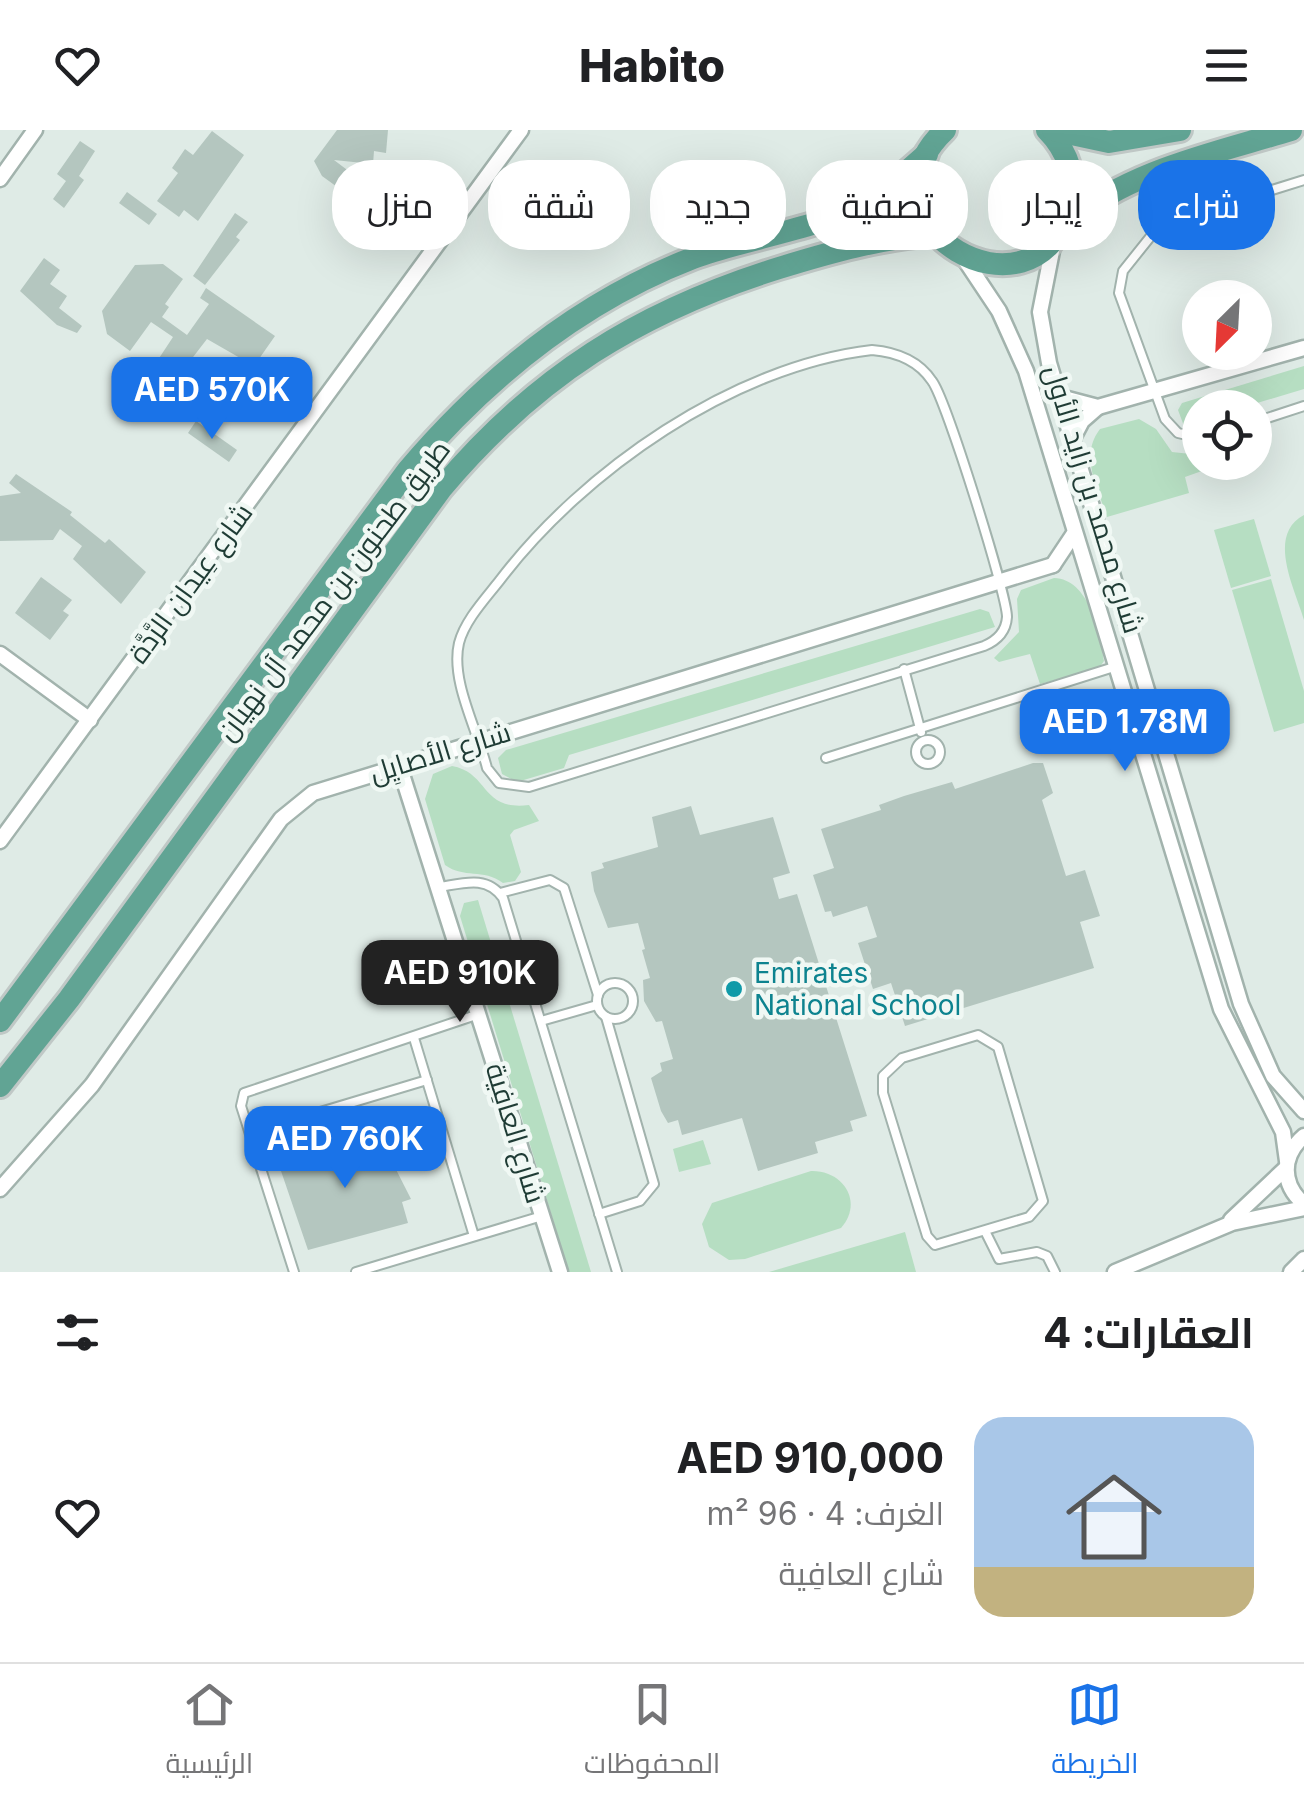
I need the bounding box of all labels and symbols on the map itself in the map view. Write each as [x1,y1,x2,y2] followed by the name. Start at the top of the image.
[1182,280,1272,370] north arrow
[109,357,315,442] pin: AED 570K
[1035,361,1151,638] street label: شارع محمد بن زايد الأول
[209,433,457,747] street label: طريق طحنون بن محمد آل نهيان
[121,496,261,671] street label: شارع عِيدان الرَّدَّة
[1011,689,1239,774] pin: AED 1.78M
[365,714,515,792] street label: شارع الأصايِل
[357,940,563,1025] pin: AED 910K
[754,956,961,1022] place label: Emirates National School
[723,978,745,1000] marker: Emirates National School
[477,1059,553,1208] street label: شارع العافِية
[242,1106,448,1191] pin: AED 760K

